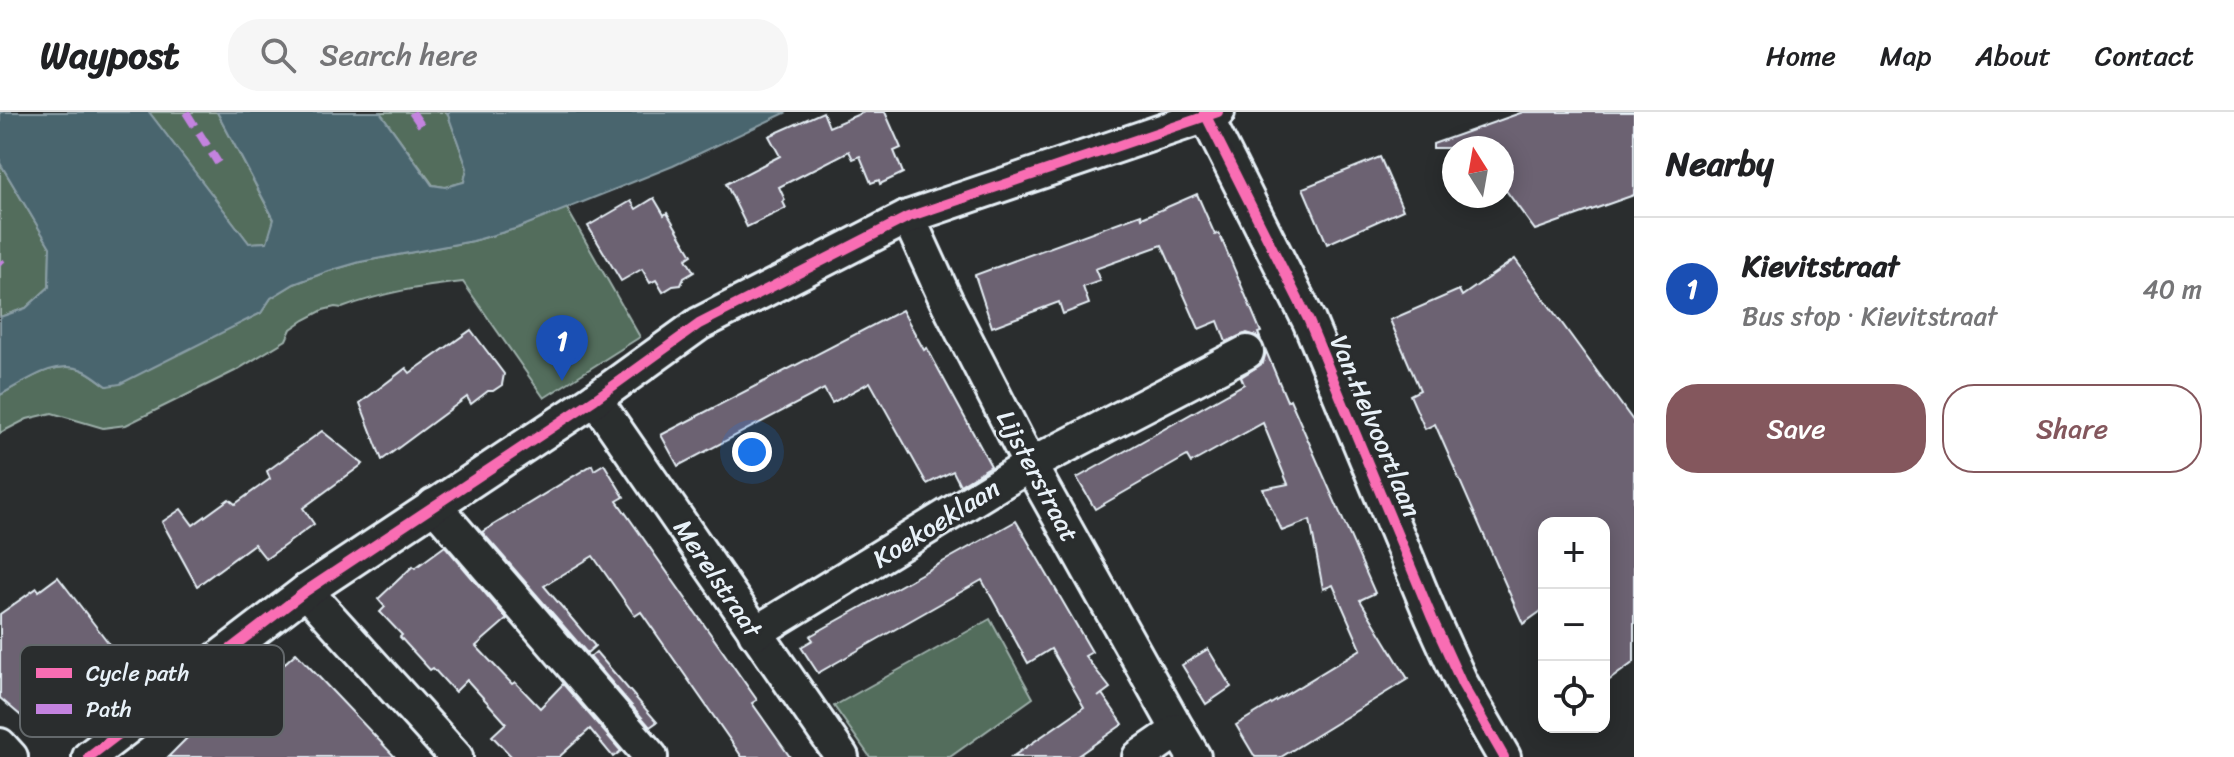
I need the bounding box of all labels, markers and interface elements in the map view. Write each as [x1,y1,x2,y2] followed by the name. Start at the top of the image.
[228,19,788,91] search box
[40,22,180,89] text: Waypost
[320,28,478,82] text: Search here
[1766,31,1836,80] text: Home
[1880,31,1931,80] text: Map
[1975,31,2051,80] text: About
[2095,31,2194,80] text: Contact
[256,33,300,77] icon: search
[1666,134,1774,194] text: Nearby
[1442,136,1514,208] north arrow
[1742,239,1899,293] text: Kievitstraat
[1686,266,1698,312] text: 1
[2143,266,2202,312] text: 40 m
[1742,293,1997,339] text: Bus stop · Kievitstraat
[536,315,588,381] pin: 1
[1317,328,1435,524] street label: Van Helvoortlaan
[1666,384,1926,473] button: Save
[1942,384,2202,473] button: Share
[984,401,1092,551] street label: Lijsterstraat
[732,432,772,472] your location
[863,465,1009,581] street label: Koekoeklaan
[661,509,776,648] street label: Merelstraat
[1538,517,1610,733] map controls
[1538,517,1610,589] button: +
[1538,589,1610,661] button: −
[20,645,284,737] legend
[86,654,189,693] text: Cycle path
[1538,661,1610,733] button: locate
[86,690,132,729] text: Path

